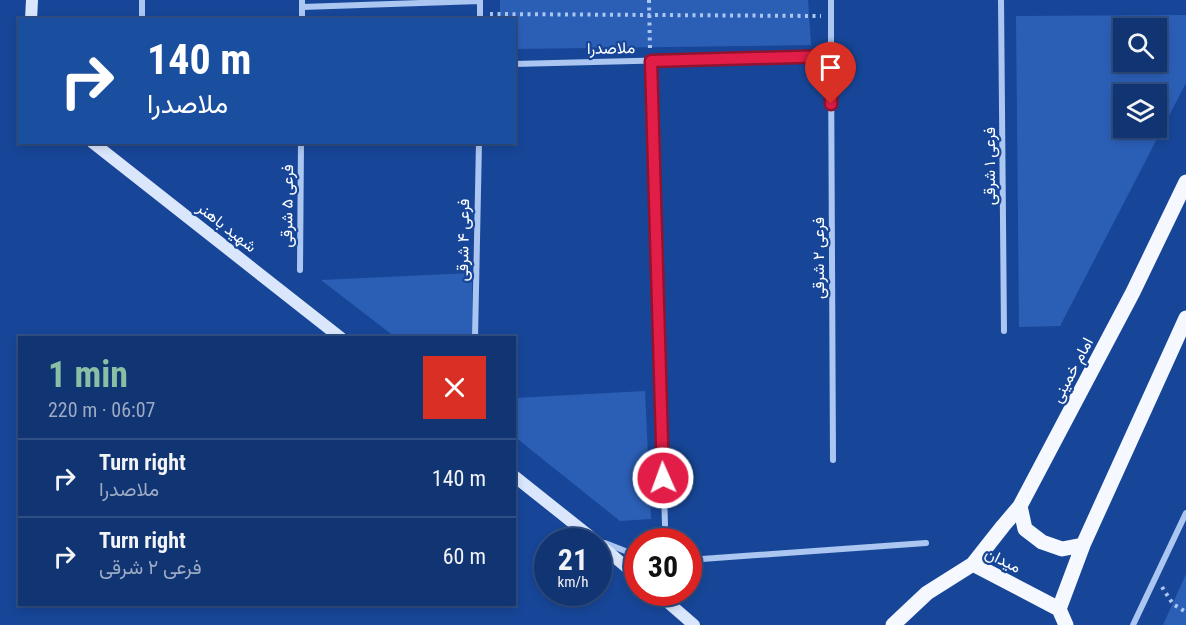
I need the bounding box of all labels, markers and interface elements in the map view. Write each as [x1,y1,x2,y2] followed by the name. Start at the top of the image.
[1113,18,1167,138] map controls
[1113,18,1167,72] button: search
[147,35,252,84] text: 140 m
[587,38,635,59] street label: ملاصدرا
[48,42,126,120] icon: right
[805,42,856,104] pin
[814,51,847,84] icon: arrive
[1113,84,1167,138] button: layers
[147,88,228,120] text: ملاصدرا
[980,127,1000,205] street label: فرعی ۱ شرقی
[277,164,298,248] street label: فرعی ۵ شرقی
[192,197,260,257] street label: شهید باهنر
[453,198,474,282] street label: فرعی ۴ شرقی
[809,217,829,299] street label: فرعی ۲ شرقی
[1047,334,1098,406] street label: امام خمینی
[48,354,128,396] text: 1 min
[423,356,486,419] button: close
[48,398,155,422] text: 220 m · 06:07
[631,446,695,510] position arrow
[99,450,186,475] text: Turn right
[48,462,81,495] icon: right
[432,466,486,491] text: 140 m
[99,477,159,501] text: ملاصدرا
[99,528,186,553] text: Turn right
[624,528,702,606] speed limit sign: 30
[48,540,81,573] icon: right
[558,542,588,577] text: 21
[982,543,1024,577] street label: میدان
[443,544,486,569] text: 60 m
[99,555,202,579] text: فرعی ۲ شرقی
[558,573,588,591] text: km/h

